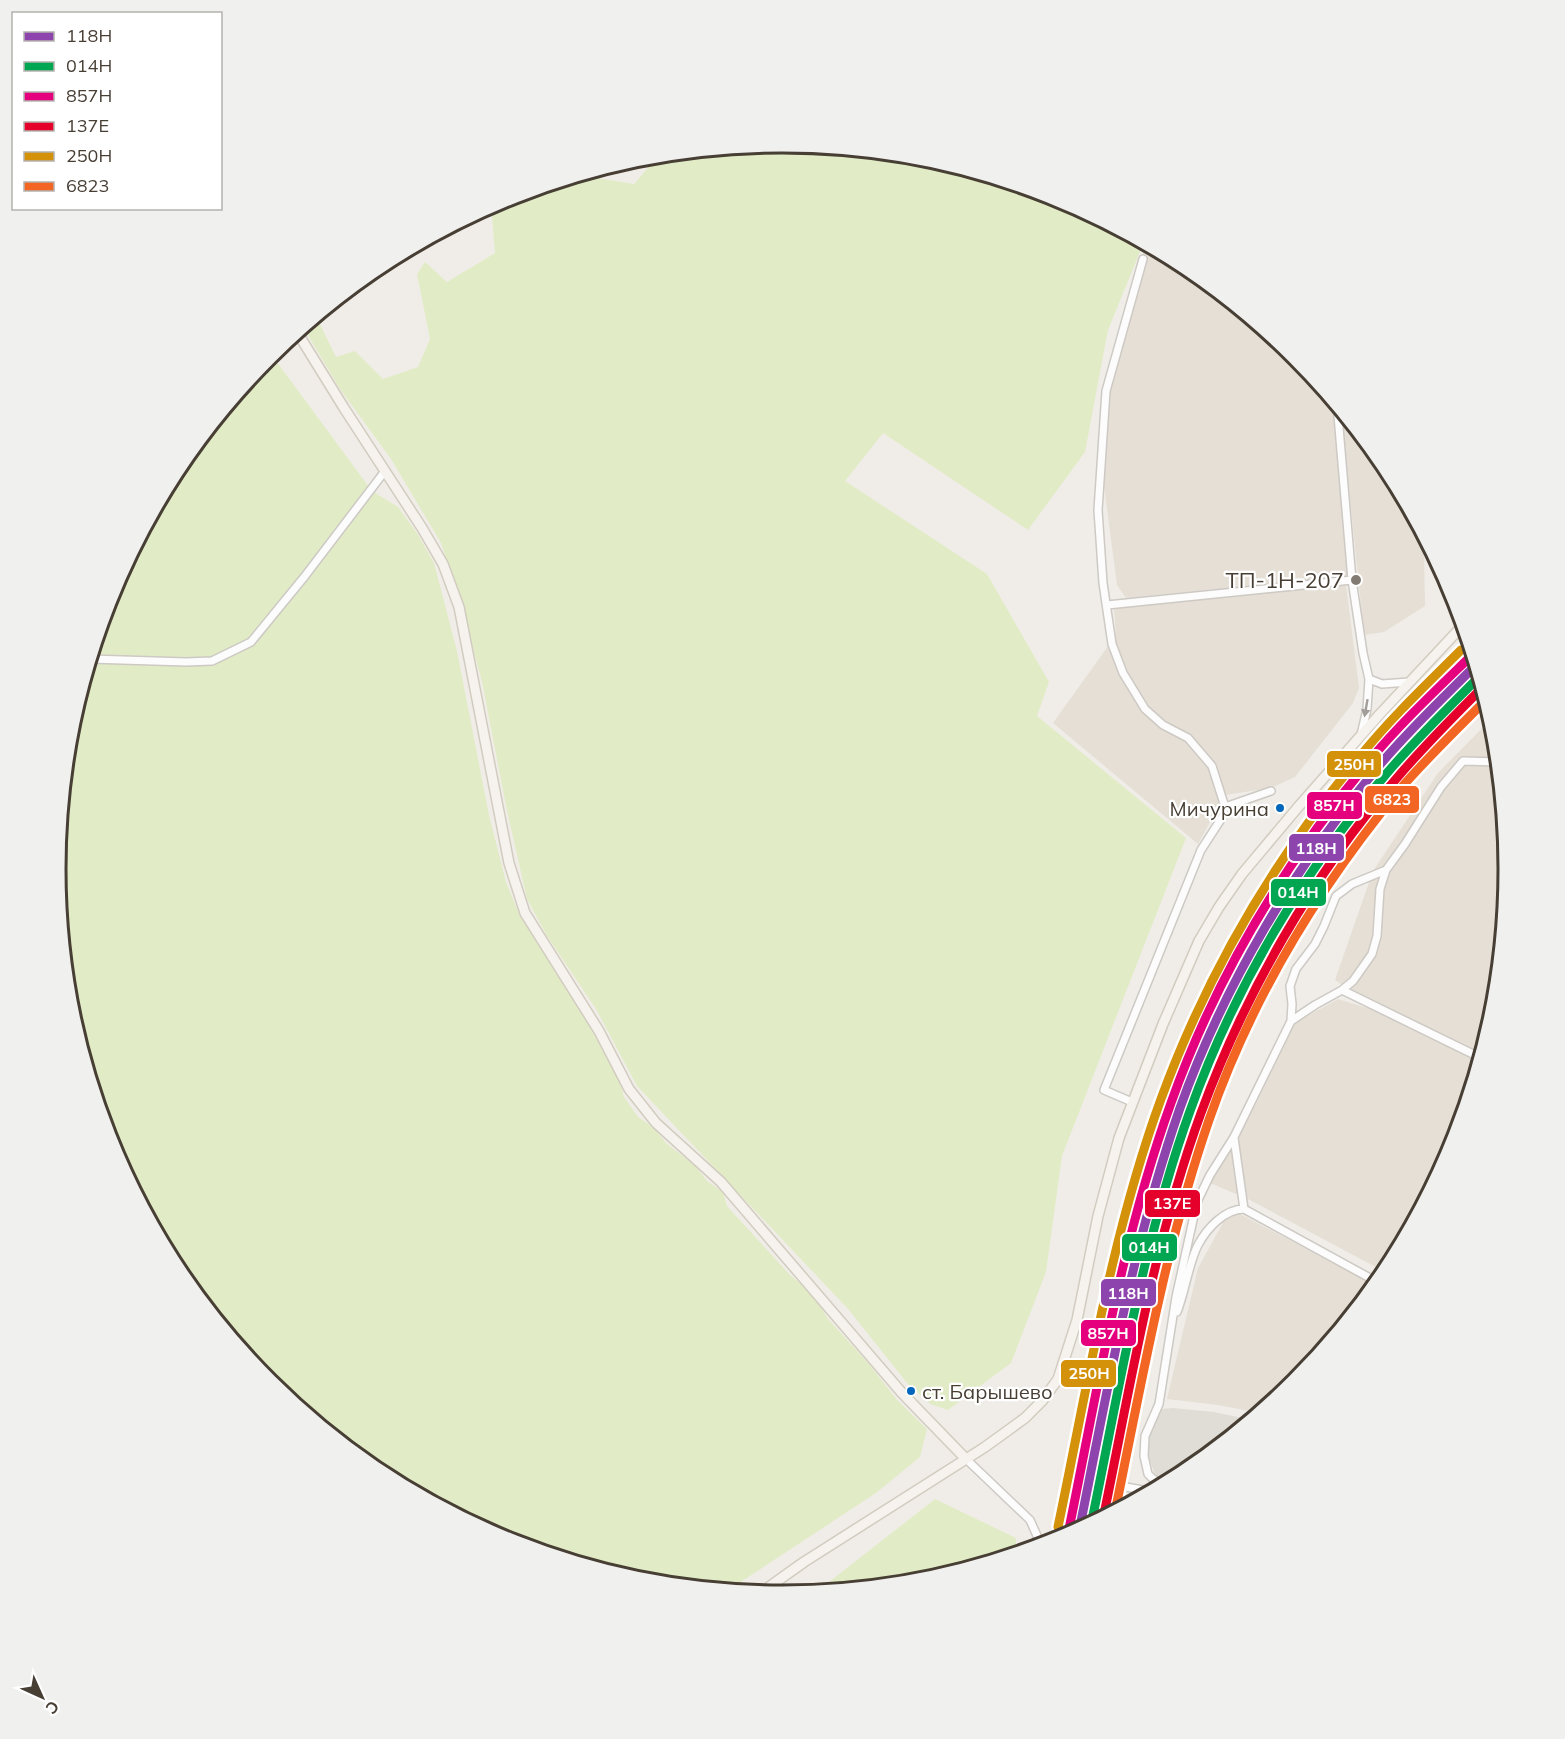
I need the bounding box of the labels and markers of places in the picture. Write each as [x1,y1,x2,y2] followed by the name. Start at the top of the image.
[1225,566,1344,594] place label: ТП-1Н-207
[1349,573,1363,587] marker: ТП-1Н-207
[1170,796,1269,821] place label: Мичурина
[1274,802,1286,814] marker: Мичурина
[922,1379,1053,1404] place label: ст. Барышево
[905,1385,917,1397] marker: ст. Барышево

